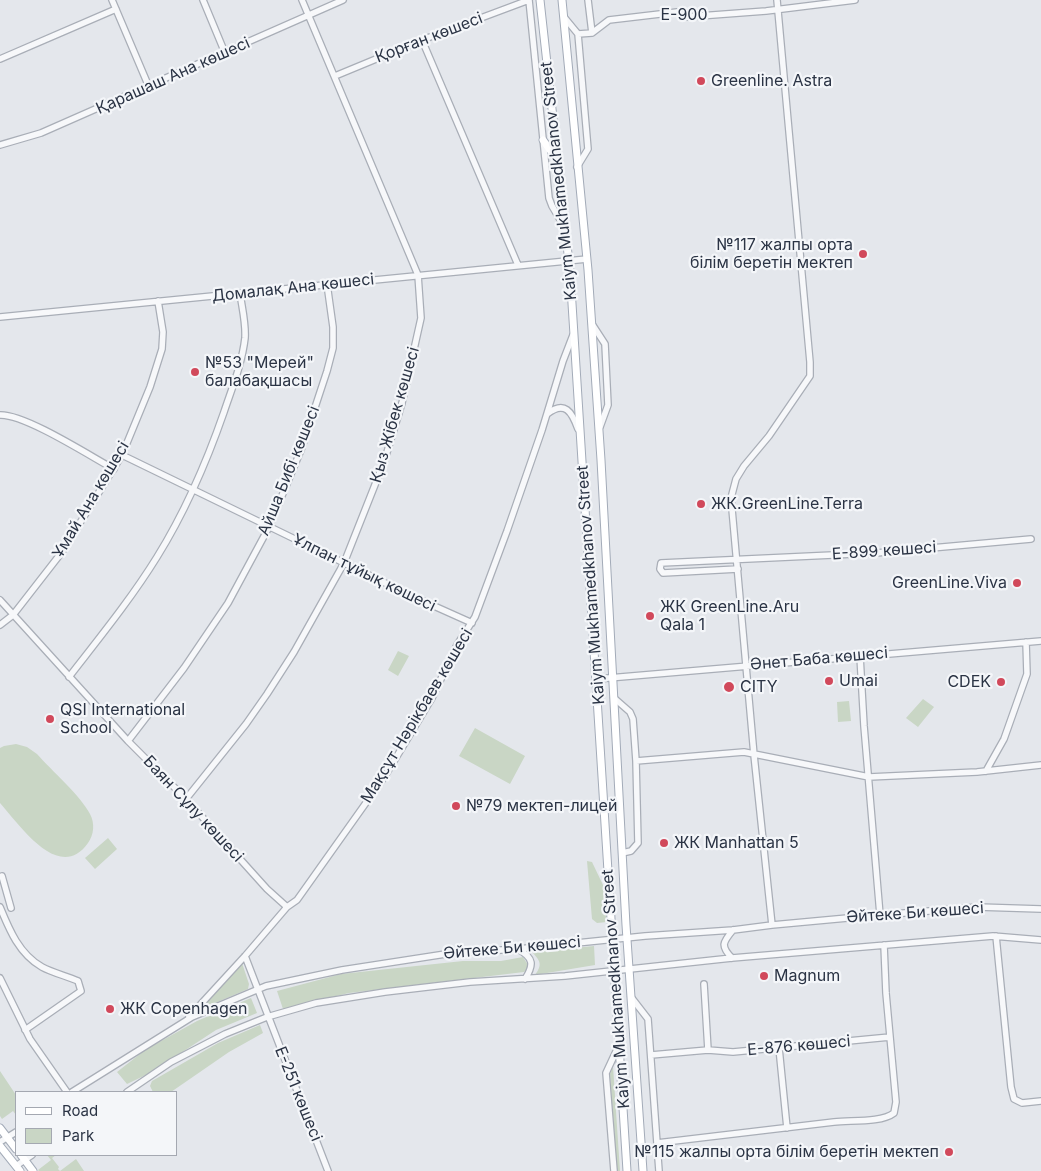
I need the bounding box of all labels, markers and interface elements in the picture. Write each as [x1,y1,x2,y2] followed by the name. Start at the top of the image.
[660,5,708,25] street label: E-900
[373,9,485,67] street label: Қорған көшесі
[93,33,253,119] street label: Қарашаш Ана көшесі
[537,61,581,301] street label: Kaiym Mukhamedkhanov Street
[711,71,832,91] place label: Greenline. Astra
[695,75,707,87] marker: Greenline. Astra
[690,235,853,273] place label: №117 жалпы орта білім беретін мектеп
[857,248,869,260] marker: №117 жалпы орта білім беретін мектеп
[211,270,375,306] street label: Домалақ Ана көшесі
[366,345,424,485] street label: Қыз Жібек көшесі
[205,353,314,391] place label: №53 "Мерей" балабақшасы
[189,366,201,378] marker: №53 "Мерей" балабақшасы
[254,403,324,539] street label: Айша Бибі көшесі
[49,438,133,562] street label: Ұмай Ана көшесі
[573,465,609,705] street label: Kaiym Mukhamedkhanov Street
[711,494,863,514] place label: ЖК.GreenLine.Terra
[695,498,707,510] marker: ЖК.GreenLine.Terra
[289,530,439,616] street label: Ұлпан тұйық көшесі
[831,538,937,564] street label: Е-899 көшесі
[892,573,1007,593] place label: GreenLine.Viva
[1011,577,1023,589] marker: GreenLine.Viva
[660,597,799,635] place label: ЖК GreenLine.Aru Qala 1
[644,610,656,622] marker: ЖК GreenLine.Aru Qala 1
[357,625,477,807] street label: Мақсұт Нәрікбаев көшесі
[749,643,889,675] street label: Әнет Баба көшесі
[839,671,878,691] place label: Umai
[947,672,991,692] place label: CDEK
[823,675,835,687] marker: Umai
[995,676,1007,688] marker: CDEK
[740,677,777,697] place label: CITY
[722,680,736,694] marker: CITY
[60,700,185,738] place label: QSI International School
[44,713,56,725] marker: QSI International School
[139,752,247,866] street label: Баян Сұлу көшесі
[466,796,617,816] place label: №79 мектеп-лицей
[450,800,462,812] marker: №79 мектеп-лицей
[674,833,799,853] place label: ЖК Manhattan 5
[658,837,670,849] marker: ЖК Manhattan 5
[598,869,634,1109] street label: Kaiym Mukhamedkhanov Street
[846,899,984,927] street label: Әйтеке Би көшесі
[443,932,581,964] street label: Әйтеке Би көшесі
[774,966,840,986] place label: Magnum
[758,970,770,982] marker: Magnum
[120,999,248,1019] place label: ЖК Copenhagen
[104,1003,116,1015] marker: ЖК Copenhagen
[747,1032,851,1060] street label: Е-876 көшесі
[270,1044,326,1144] street label: Е-251 көшесі
[15,1091,178,1156] legend
[62,1101,98,1120] text: Road
[62,1126,94,1145] text: Park
[634,1142,939,1162] place label: №115 жалпы орта білім беретін мектеп
[943,1146,955,1158] marker: №115 жалпы орта білім беретін мектеп

